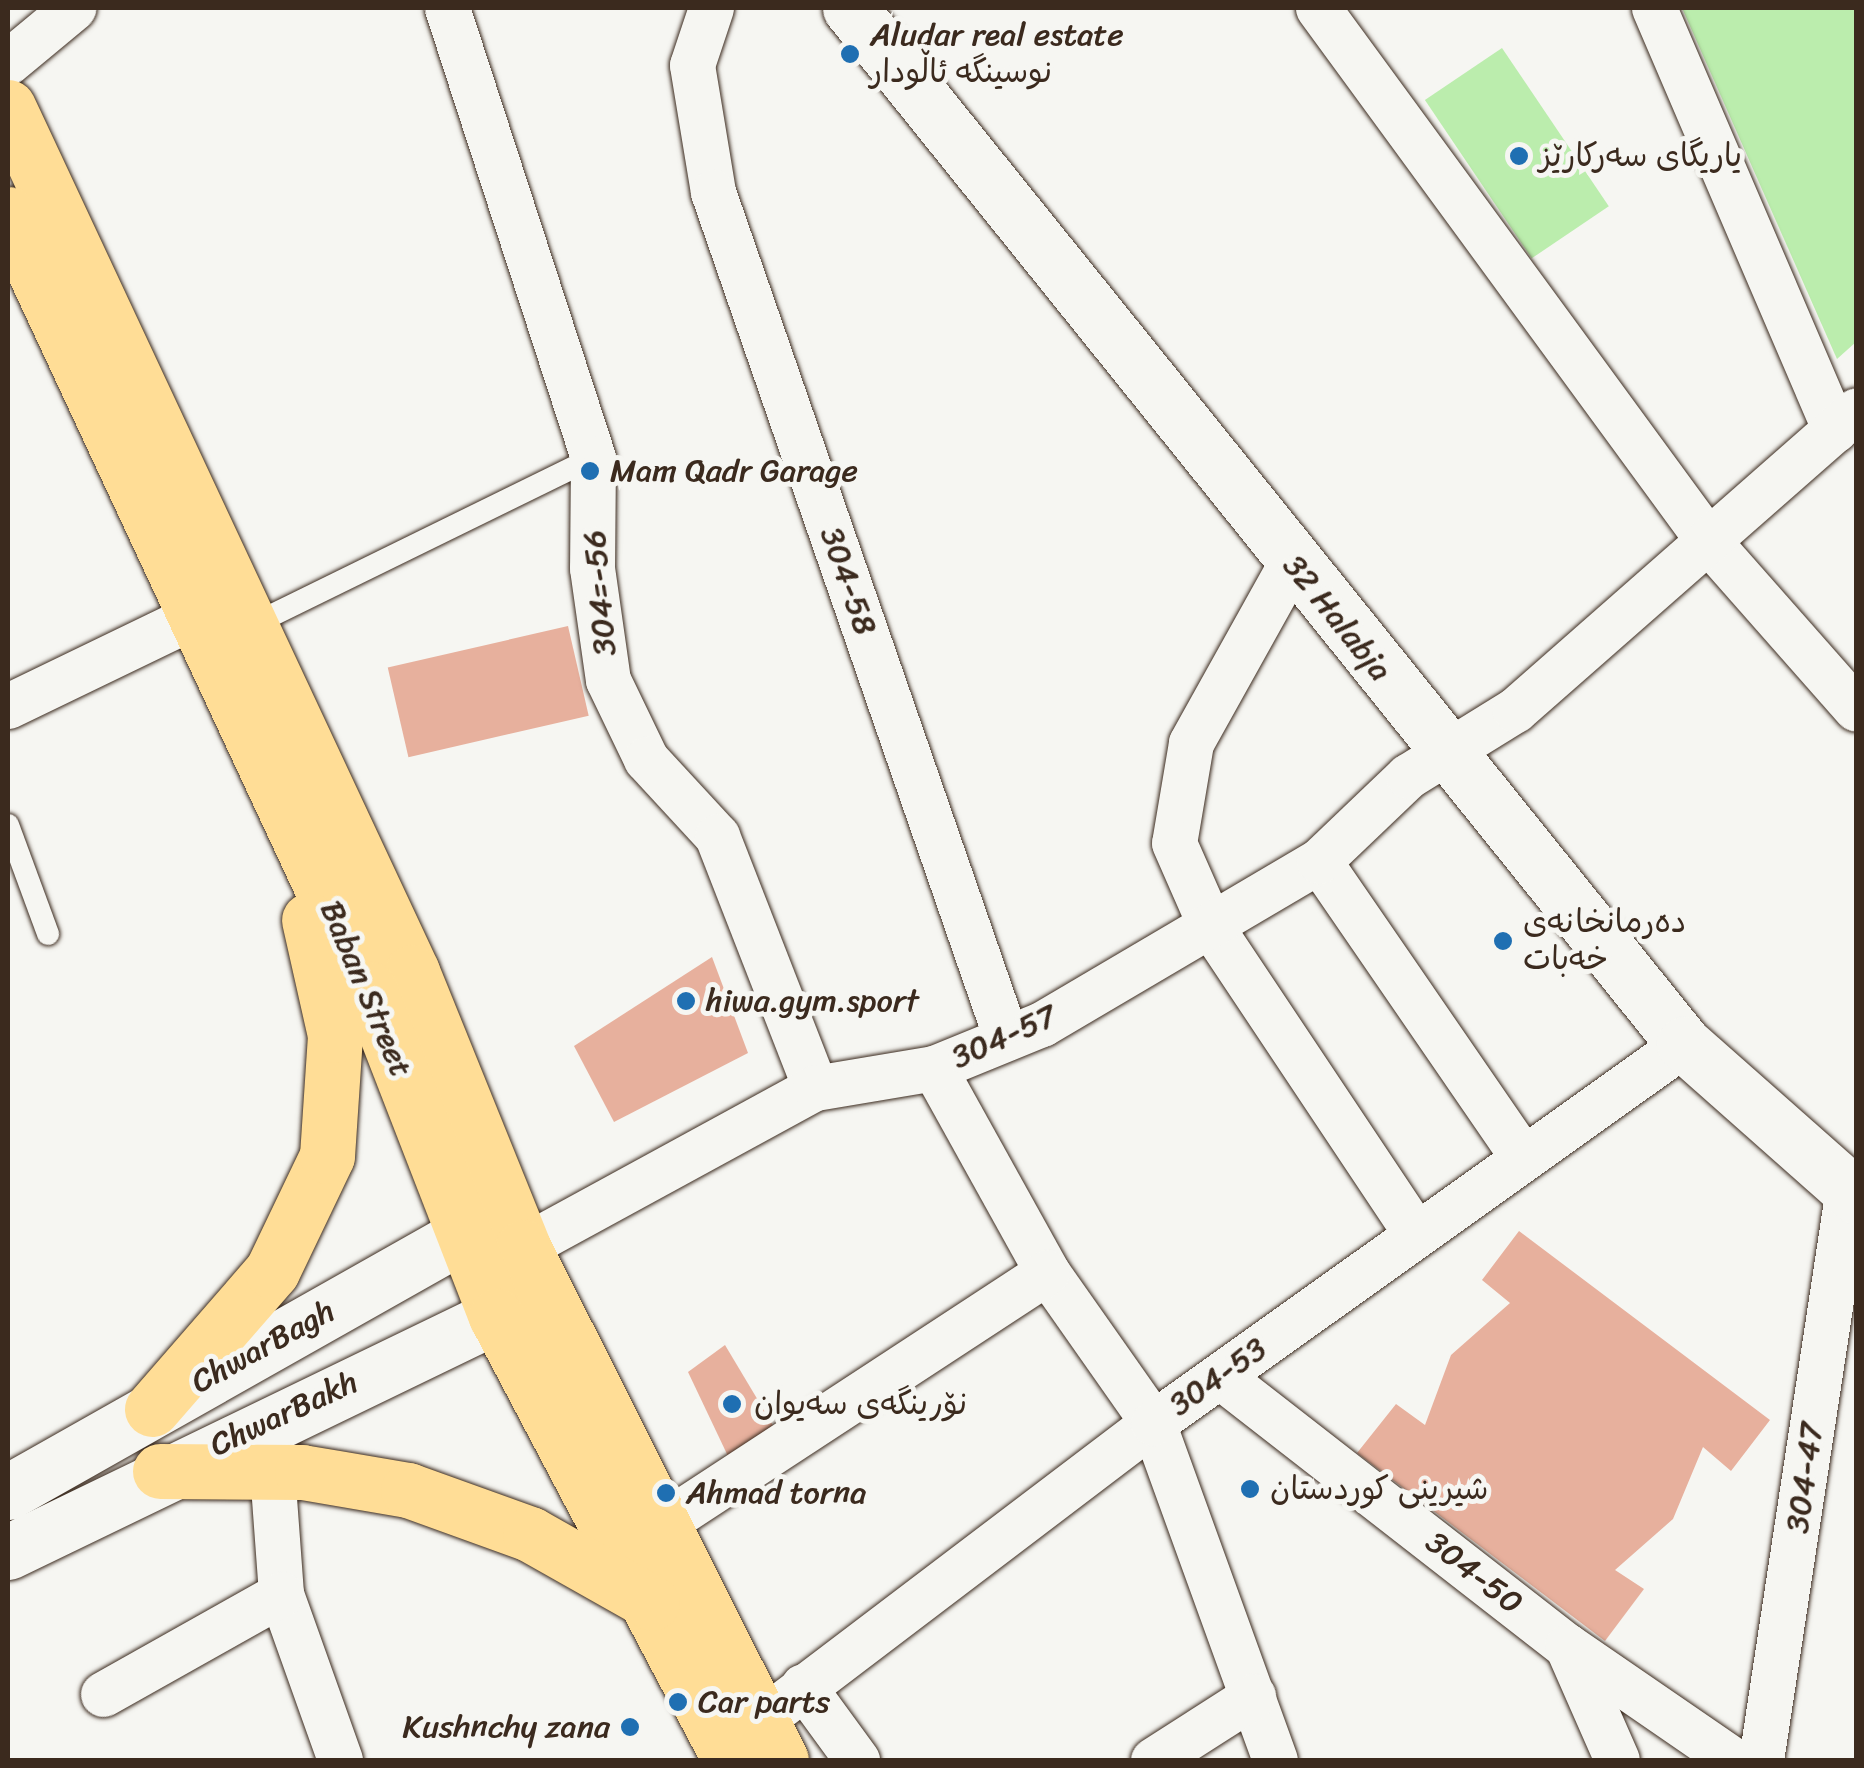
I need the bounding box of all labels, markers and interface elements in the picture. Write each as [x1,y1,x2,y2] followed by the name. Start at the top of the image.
[870,17,1124,92] place label: Aludar real estate نوسینگە ئاڵودار
[839,43,861,65] marker: Aludar real estate نوسینگە ئاڵودار
[1539,137,1742,175] place label: یاریگای سەرکارێز
[1508,145,1530,167] marker: یاریگای سەرکارێز
[610,452,857,490] place label: Mam Qadr Garage
[579,460,601,482] marker: Mam Qadr Garage
[812,522,884,640] street label: 304-58
[575,528,625,658] street label: 304=-56
[1275,547,1399,689] street label: 32 Halabja
[312,895,420,1083] street label: Baban Street
[1523,904,1686,979] place label: دەرمانخانەی خەبات
[1492,930,1514,952] marker: دەرمانخانەی خەبات
[706,982,919,1020] place label: hiwa.gym.sport
[675,990,697,1012] marker: hiwa.gym.sport
[946,997,1062,1077] street label: 304-57
[185,1292,341,1402] street label: ChwarBagh
[1162,1330,1274,1424] street label: 304-53
[204,1363,364,1465] street label: ChwarBakh
[754,1385,967,1423] place label: نۆرینگەی سەیوان
[719,1391,745,1417] marker: نۆرینگەی سەیوان
[1778,1420,1832,1536] street label: 304-47
[1270,1470,1489,1508] place label: شیرینی کوردستان
[686,1474,866,1512] place label: Ahmad torna
[1239,1478,1261,1500] marker: شیرینی کوردستان
[655,1482,677,1504] marker: Ahmad torna
[1418,1523,1530,1623] street label: 304-50
[698,1683,829,1721] place label: Car parts
[667,1691,689,1713] marker: Car parts
[403,1708,610,1746] place label: Kushnchy zana
[619,1716,641,1738] marker: Kushnchy zana

